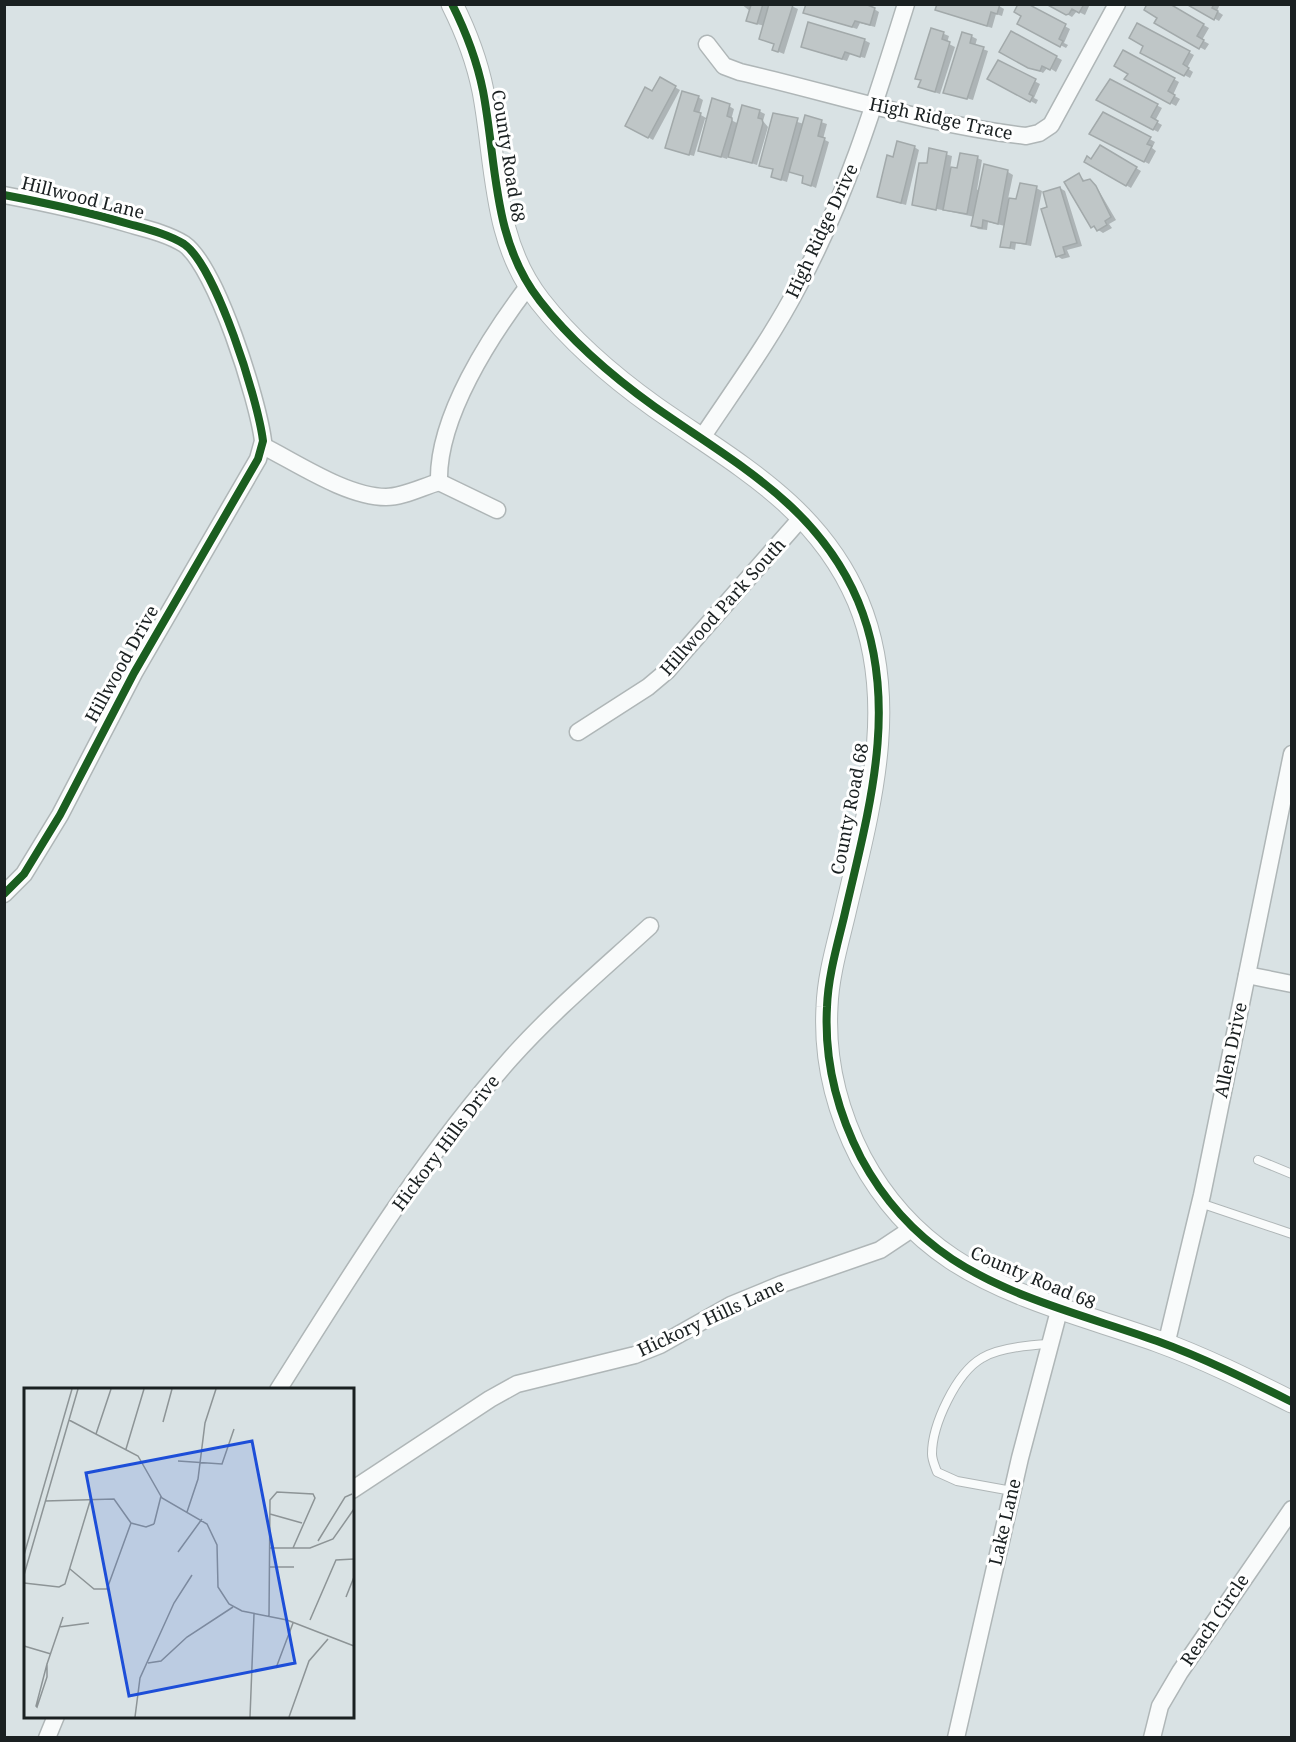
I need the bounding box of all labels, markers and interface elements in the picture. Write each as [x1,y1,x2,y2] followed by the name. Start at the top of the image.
[487,88,531,224] street label: County Road 68
[867,91,1015,145] street label: High Ridge Trace
[779,159,863,302] street label: High Ridge Drive
[19,170,147,224] street label: Hillwood Lane
[654,532,790,680] street label: Hillwood Park South
[79,601,163,726] street label: Hillwood Drive
[824,741,874,877] street label: County Road 68
[1208,1000,1252,1100] street label: Allen Drive
[386,1070,504,1215] street label: Hickory Hills Drive
[967,1240,1100,1314] street label: County Road 68
[633,1273,788,1362] street label: Hickory Hills Lane
[24,1388,354,1718] inset map
[982,1476,1026,1568] street label: Lake Lane
[1175,1569,1254,1670] street label: Reach Circle

